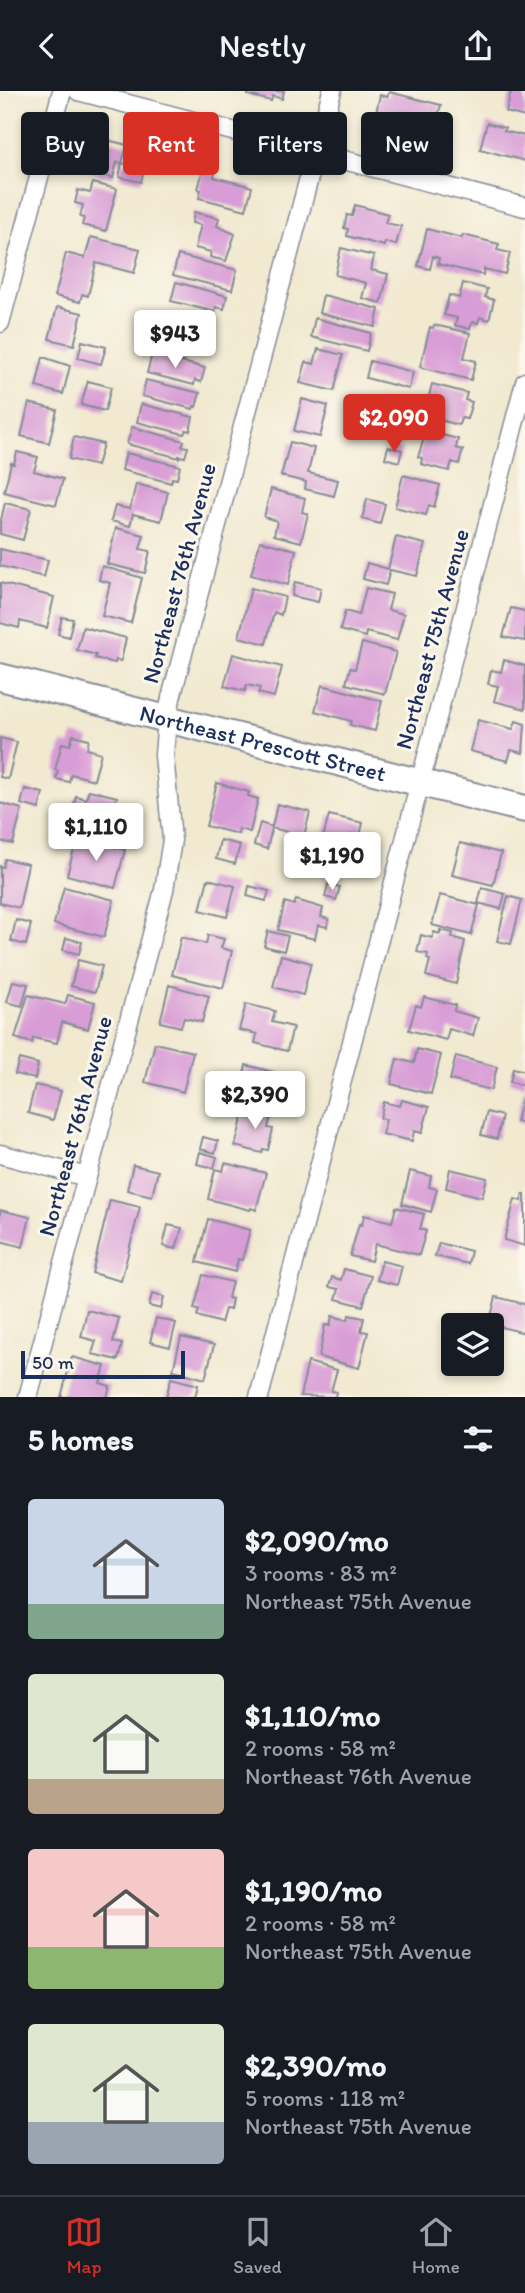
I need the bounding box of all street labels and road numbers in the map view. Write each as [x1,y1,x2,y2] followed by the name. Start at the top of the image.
[136,460,222,686] street label: Northeast 76th Avenue
[389,526,475,752] street label: Northeast 75th Avenue
[137,699,389,788] street label: Northeast Prescott Street
[32,1013,118,1239] street label: Northeast 76th Avenue

